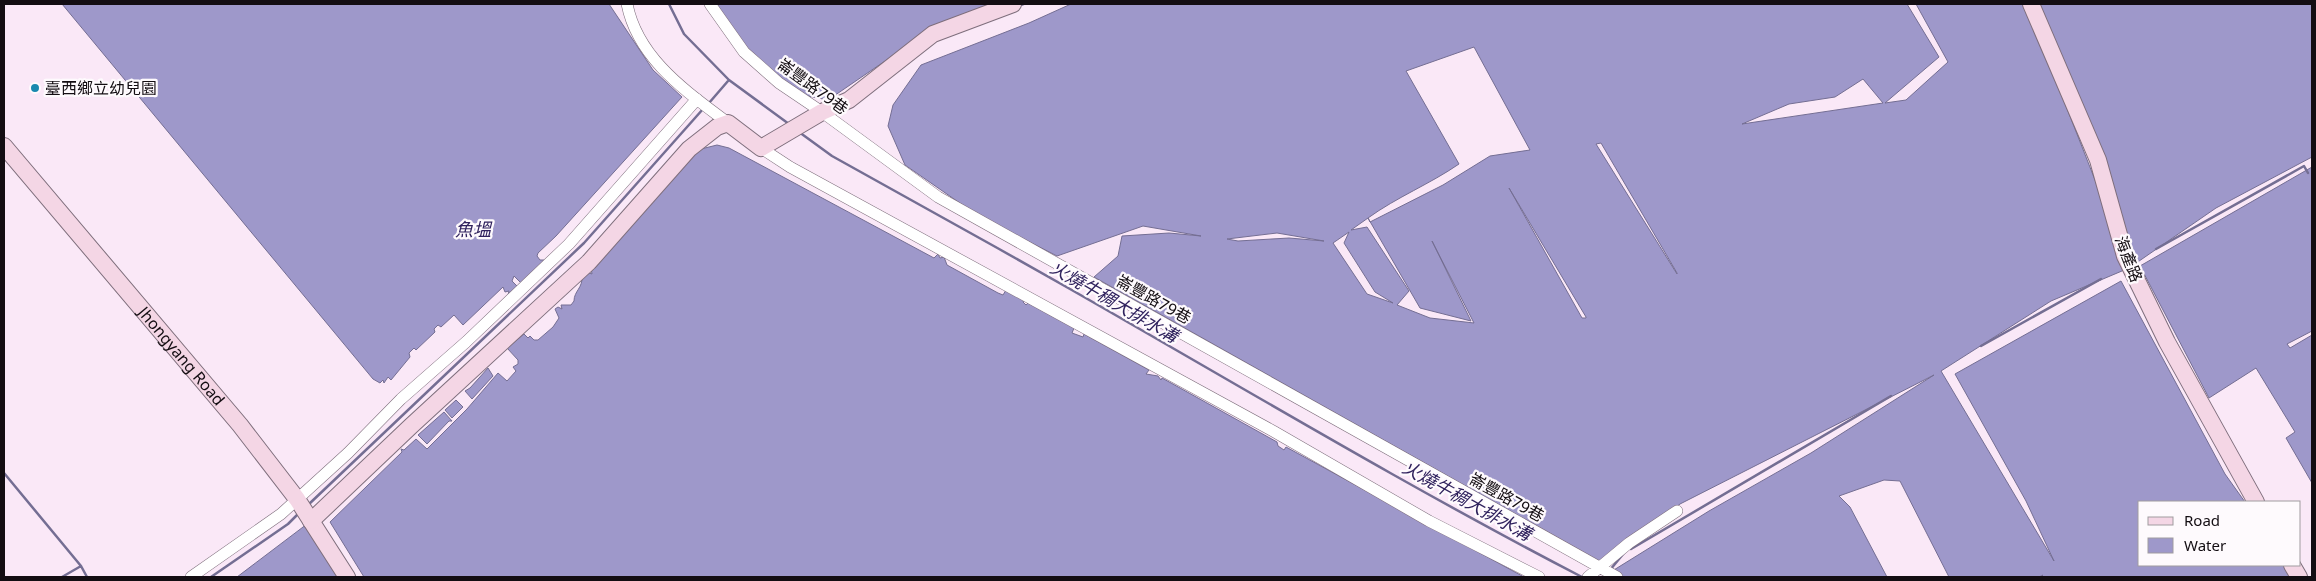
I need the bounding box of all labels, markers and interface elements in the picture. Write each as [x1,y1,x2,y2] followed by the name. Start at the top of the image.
[773,53,853,119] street label: 崙豐路79巷
[45,77,157,99] place label: 臺西鄉立幼兒園
[29,82,41,94] marker: 臺西鄉立幼兒園
[455,217,493,241] water label: 魚塭
[2110,233,2148,285] street label: 海產路
[1046,255,1185,349] water label: 火燒牛稠大排水溝
[1113,269,1195,329] street label: 崙豐路79巷
[132,300,230,410] street label: Jhongyang Road
[1399,455,1539,547] water label: 火燒牛稠大排水溝
[1466,467,1548,527] street label: 崙豐路79巷
[2138,501,2301,566] legend
[2184,510,2220,530] text: Road
[2184,535,2226,555] text: Water

